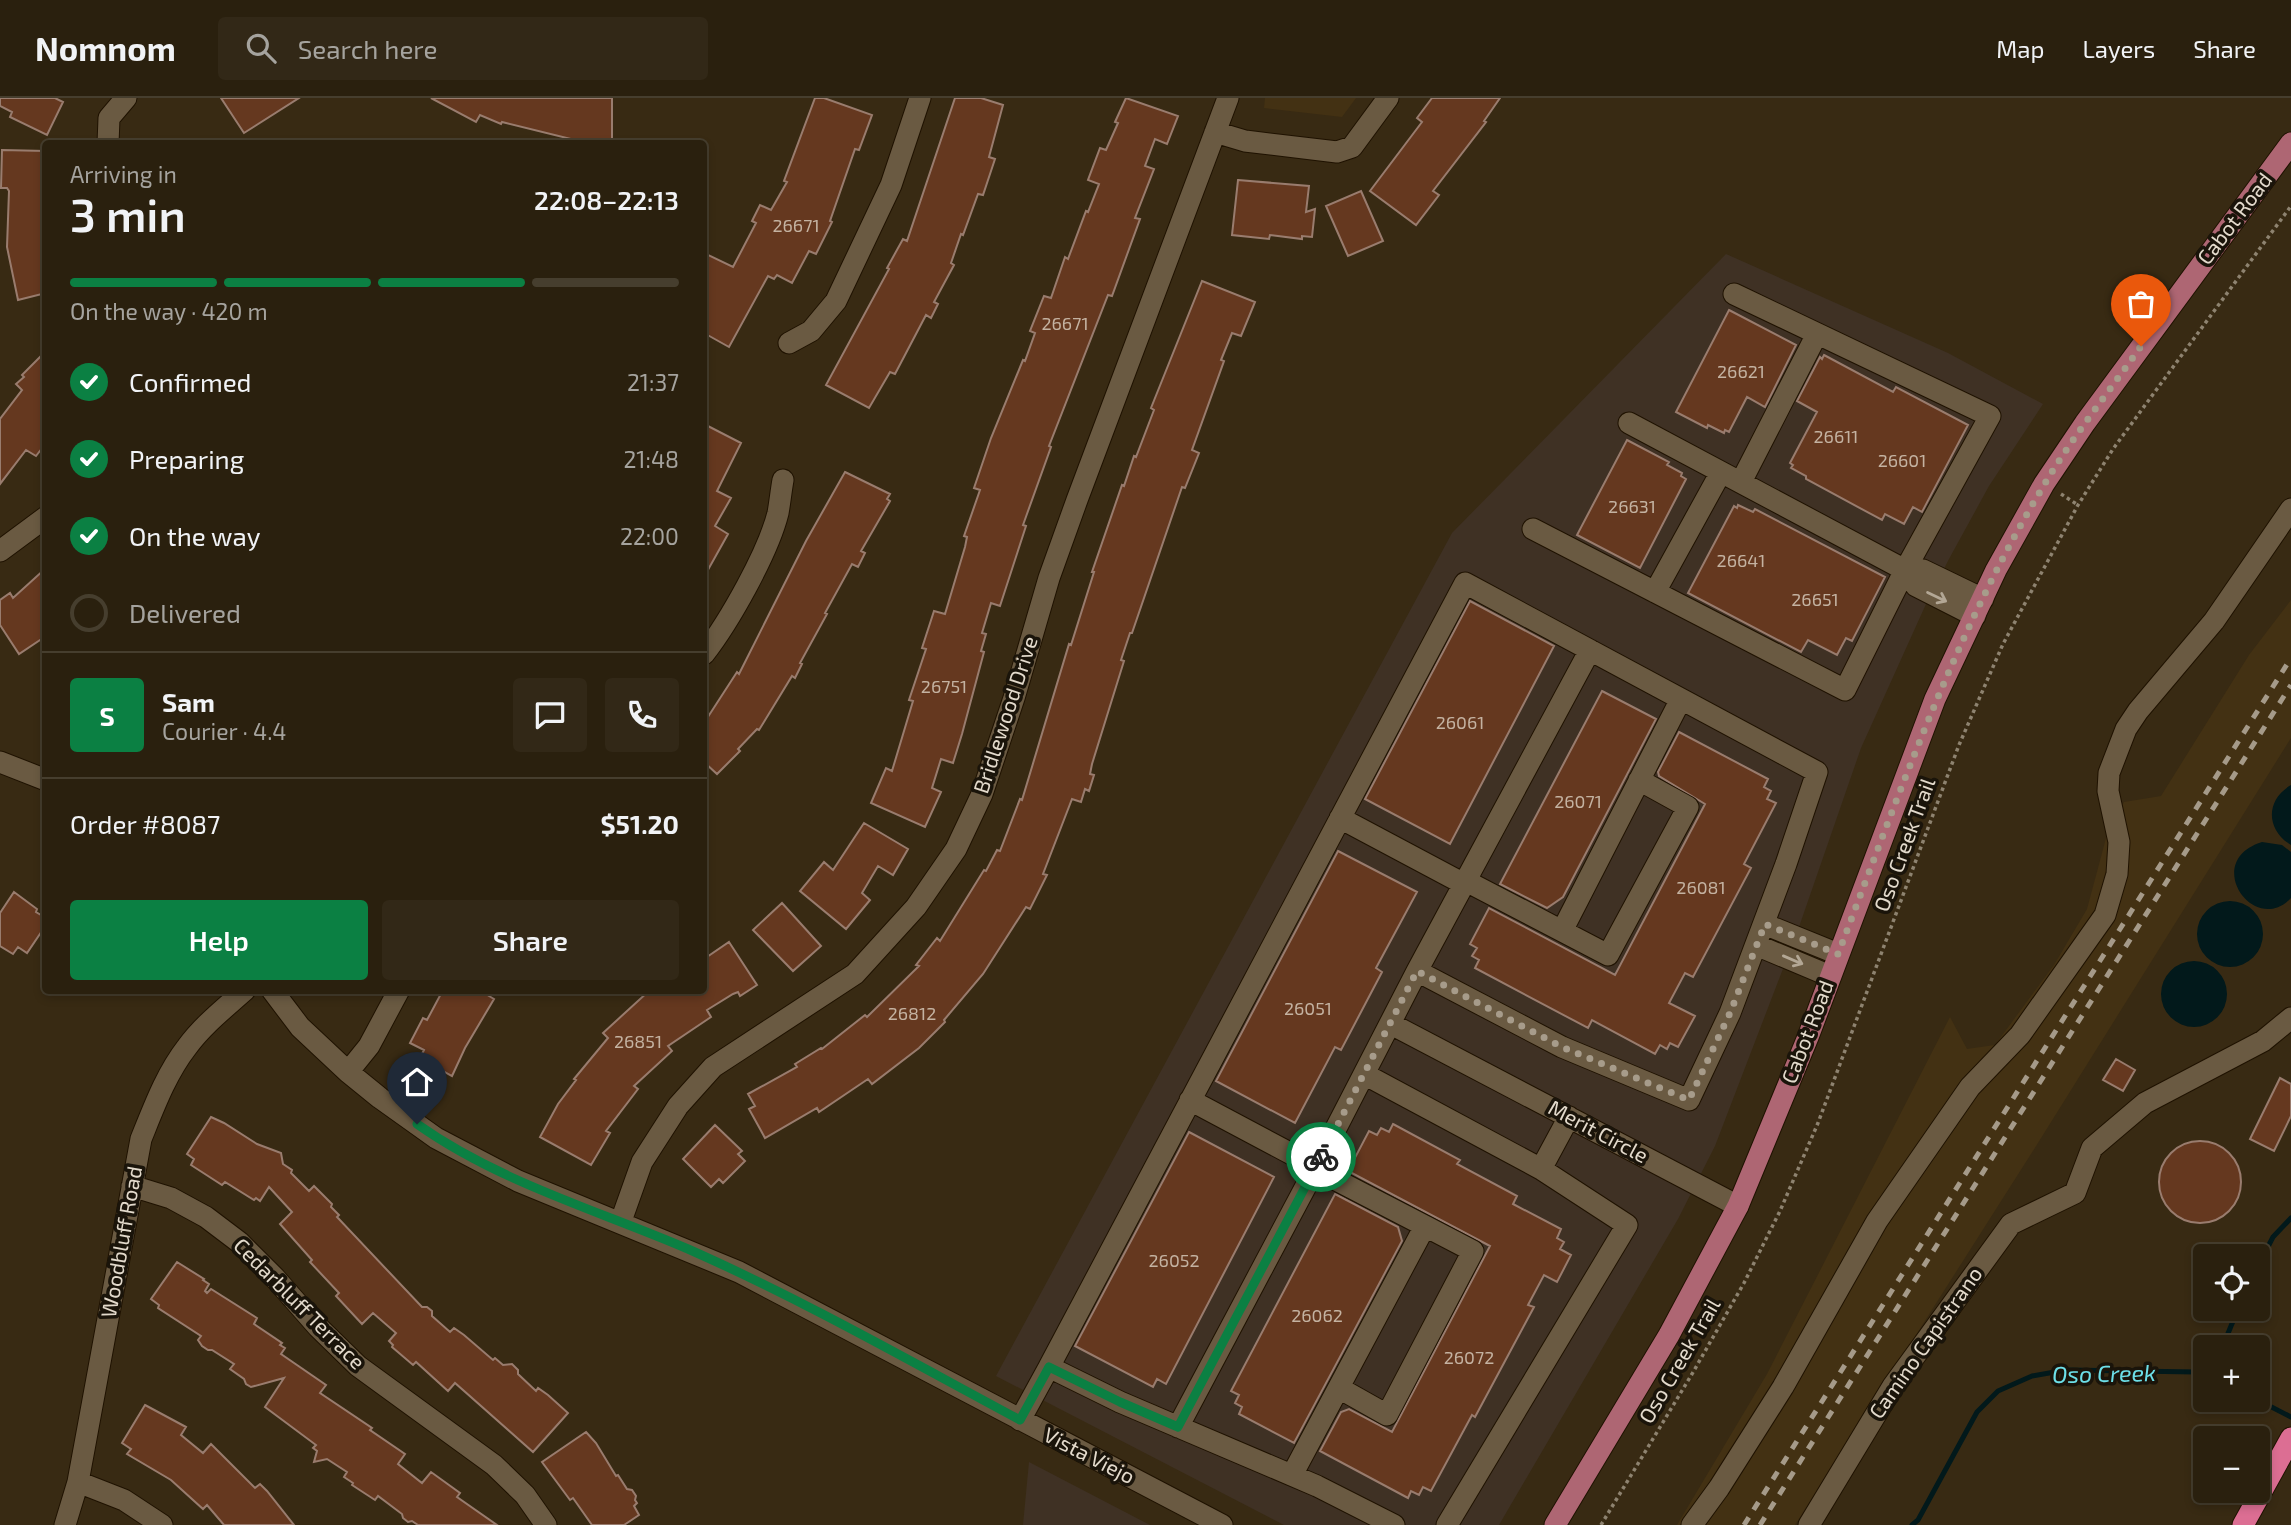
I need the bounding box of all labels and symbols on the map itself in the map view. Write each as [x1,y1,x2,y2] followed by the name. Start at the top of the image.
[2191,167,2276,269] street label: Cabot Road
[772,214,820,236] house number: 26671
[2111,274,2171,346] pin
[1041,312,1089,334] house number: 26671
[1717,360,1765,382] house number: 26621
[1813,425,1859,447] house number: 26611
[1878,449,1926,471] house number: 26601
[1608,495,1656,517] house number: 26631
[1717,549,1765,571] house number: 26641
[1791,588,1839,610] house number: 26651
[1926,590,1947,604] one-way arrow
[967,633,1042,796] street label: Bridlewood Drive
[921,675,967,697] house number: 26751
[1436,711,1484,733] house number: 26061
[1868,774,1940,915] street label: Oso Creek Trail
[1554,790,1602,812] house number: 26071
[1676,876,1726,898] house number: 26081
[1782,955,1804,968] one-way arrow
[1775,976,1838,1087] street label: Cabot Road
[1284,997,1332,1019] house number: 26051
[888,1002,936,1024] house number: 26812
[614,1030,662,1052] house number: 26851
[387,1052,447,1124] pin
[1545,1094,1653,1167] street label: Merit Circle
[1286,1122,1356,1192] courier
[95,1164,146,1320] street label: Woodbluff Road
[229,1232,371,1374] street label: Cedarbluff Terrace
[1148,1249,1200,1271] house number: 26052
[1863,1261,1987,1423] street label: Camino Capistrano
[1633,1293,1725,1427] street label: Oso Creek Trail
[1291,1304,1343,1326] house number: 26062
[1444,1346,1494,1368] house number: 26072
[2052,1358,2156,1388] water label: Oso Creek
[1040,1421,1139,1489] street label: Vista Viejo

